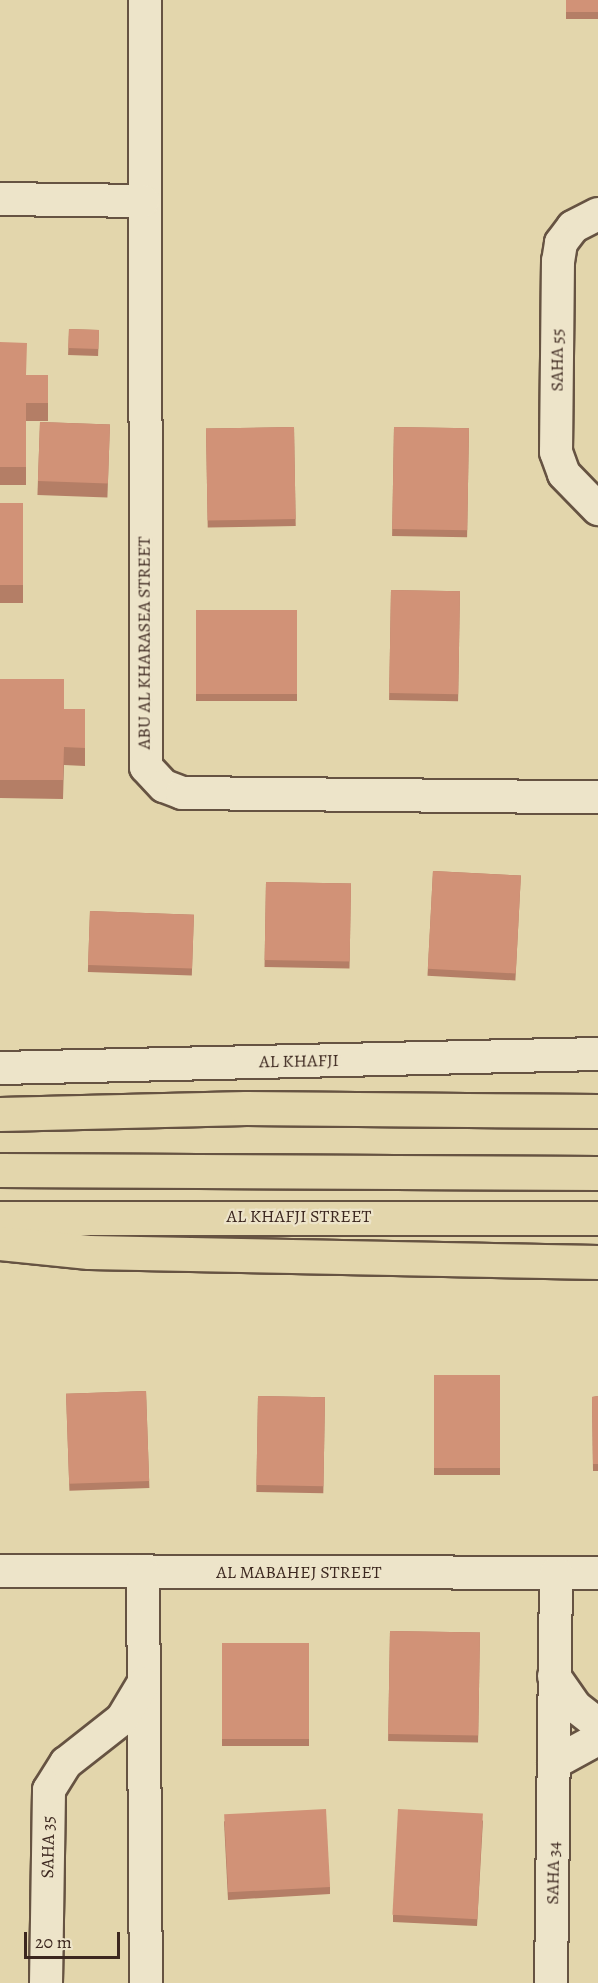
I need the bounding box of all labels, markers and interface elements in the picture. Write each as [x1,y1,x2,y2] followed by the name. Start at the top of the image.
[546,329,568,391] street label: SAHA 55
[133,537,155,749] street label: ABU AL KHARASEA STREET
[259,1050,339,1072] street label: AL KHAFJI
[227,1205,371,1227] street label: AL KHAFJI STREET
[216,1561,382,1583] street label: AL MABAHEJ STREET
[37,1815,59,1879] street label: SAHA 35
[542,1841,564,1905] street label: SAHA 34
[27,1920,123,1958] scale bar
[35,1930,72,1954] text: 20 m

